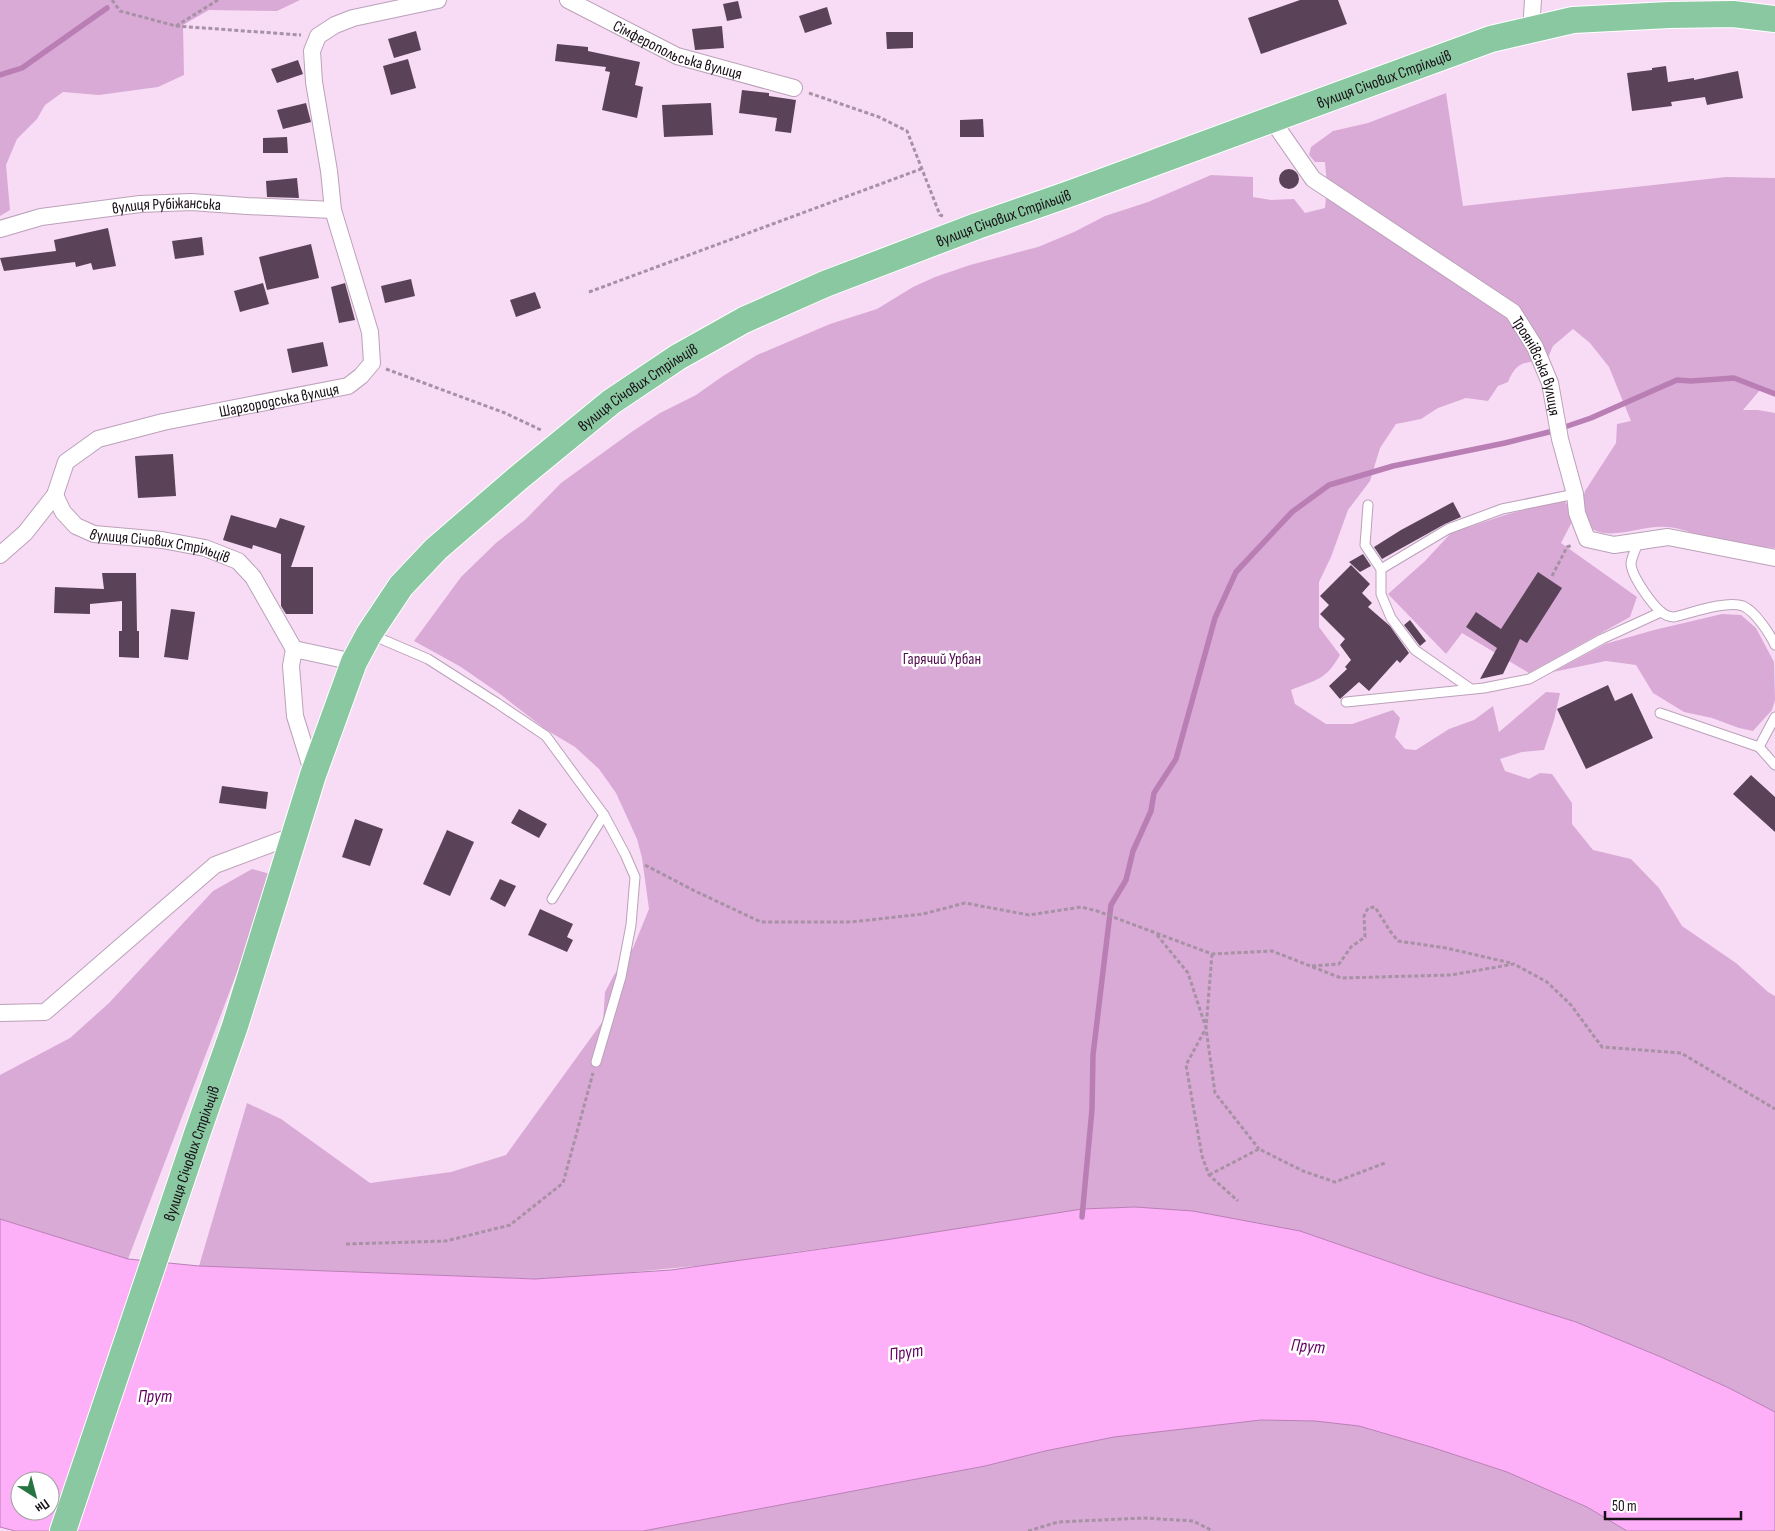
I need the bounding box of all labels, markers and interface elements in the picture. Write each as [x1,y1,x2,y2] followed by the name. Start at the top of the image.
[609,17,744,84] street label: Сімферопольська вулиця
[1314,46,1454,113] street label: вулиця Січових Стрільців
[934,186,1074,252] street label: вулиця Січових Стрільців
[111,194,222,219] street label: вулиця Рубіжанська
[1507,313,1564,417] street label: Троянівська вулиця
[575,340,702,436] street label: вулиця Січових Стрільців
[217,380,341,422] street label: Шаргородська вулиця
[86,525,233,568] street label: вулиця Січових Стрільців
[903,650,981,669] park label: Гарячий Урбан
[160,1083,224,1224] street label: вулиця Січових Стрільців
[1290,1335,1326,1358] water label: Прут
[888,1340,924,1365] water label: Прут
[138,1386,172,1407] water label: Прут
[10,1471,60,1521] north arrow
[1605,1488,1741,1520] scale bar
[32,1495,53,1517] text: Пн
[1612,1497,1637,1516] text: 50 m

